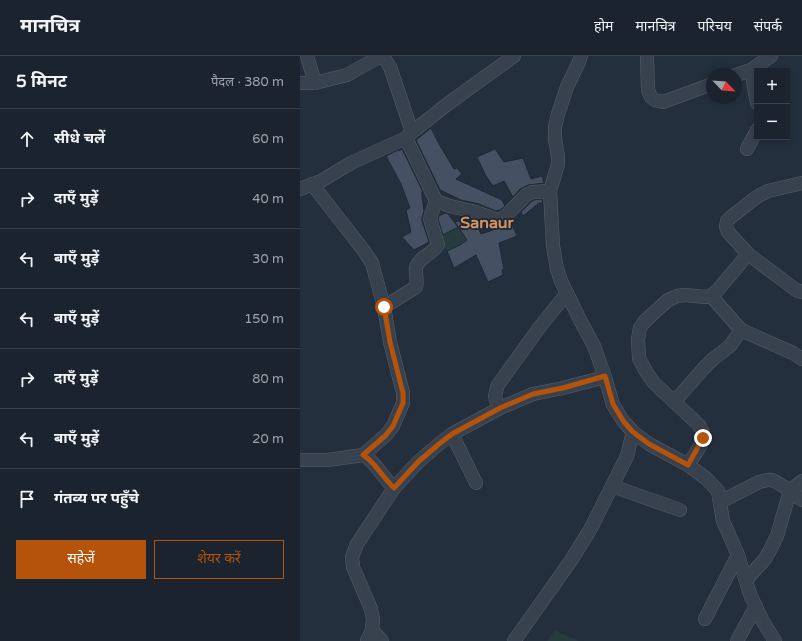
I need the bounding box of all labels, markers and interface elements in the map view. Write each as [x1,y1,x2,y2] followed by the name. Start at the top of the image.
[20,15,80,37] text: मानचित्र
[594,18,613,35] text: होम
[635,18,676,35] text: मानचित्र
[698,18,732,35] text: परिचय
[754,18,782,35] text: संपर्क
[706,68,742,104] north arrow
[754,68,790,140] map controls
[754,68,790,104] button: +
[16,71,67,92] text: 5 मिनट
[211,74,284,90] text: पैदल · 380 m
[754,104,790,140] button: −
[16,128,38,150] icon: ahead
[54,129,105,147] text: सीधे चलें
[252,131,284,147] text: 60 m
[16,188,38,210] icon: right
[54,189,98,207] text: दाएँ मुड़ें
[252,191,284,207] text: 40 m
[460,213,515,233] district label: Sanaur
[16,248,38,270] icon: left
[54,249,99,267] text: बाएँ मुड़ें
[252,251,284,267] text: 30 m
[375,298,393,316] route start
[16,308,38,330] icon: left
[54,309,99,327] text: बाएँ मुड़ें
[244,311,284,327] text: 150 m
[16,368,38,390] icon: right
[54,369,98,387] text: दाएँ मुड़ें
[252,371,284,387] text: 80 m
[16,428,38,450] icon: left
[54,429,99,447] text: बाएँ मुड़ें
[694,429,712,447] route end
[252,431,284,447] text: 20 m
[16,488,38,510] icon: arrive
[54,489,139,507] text: गंतव्य पर पहुँचे
[16,540,146,579] button: सहेजें
[154,540,284,579] button: शेयर करें

